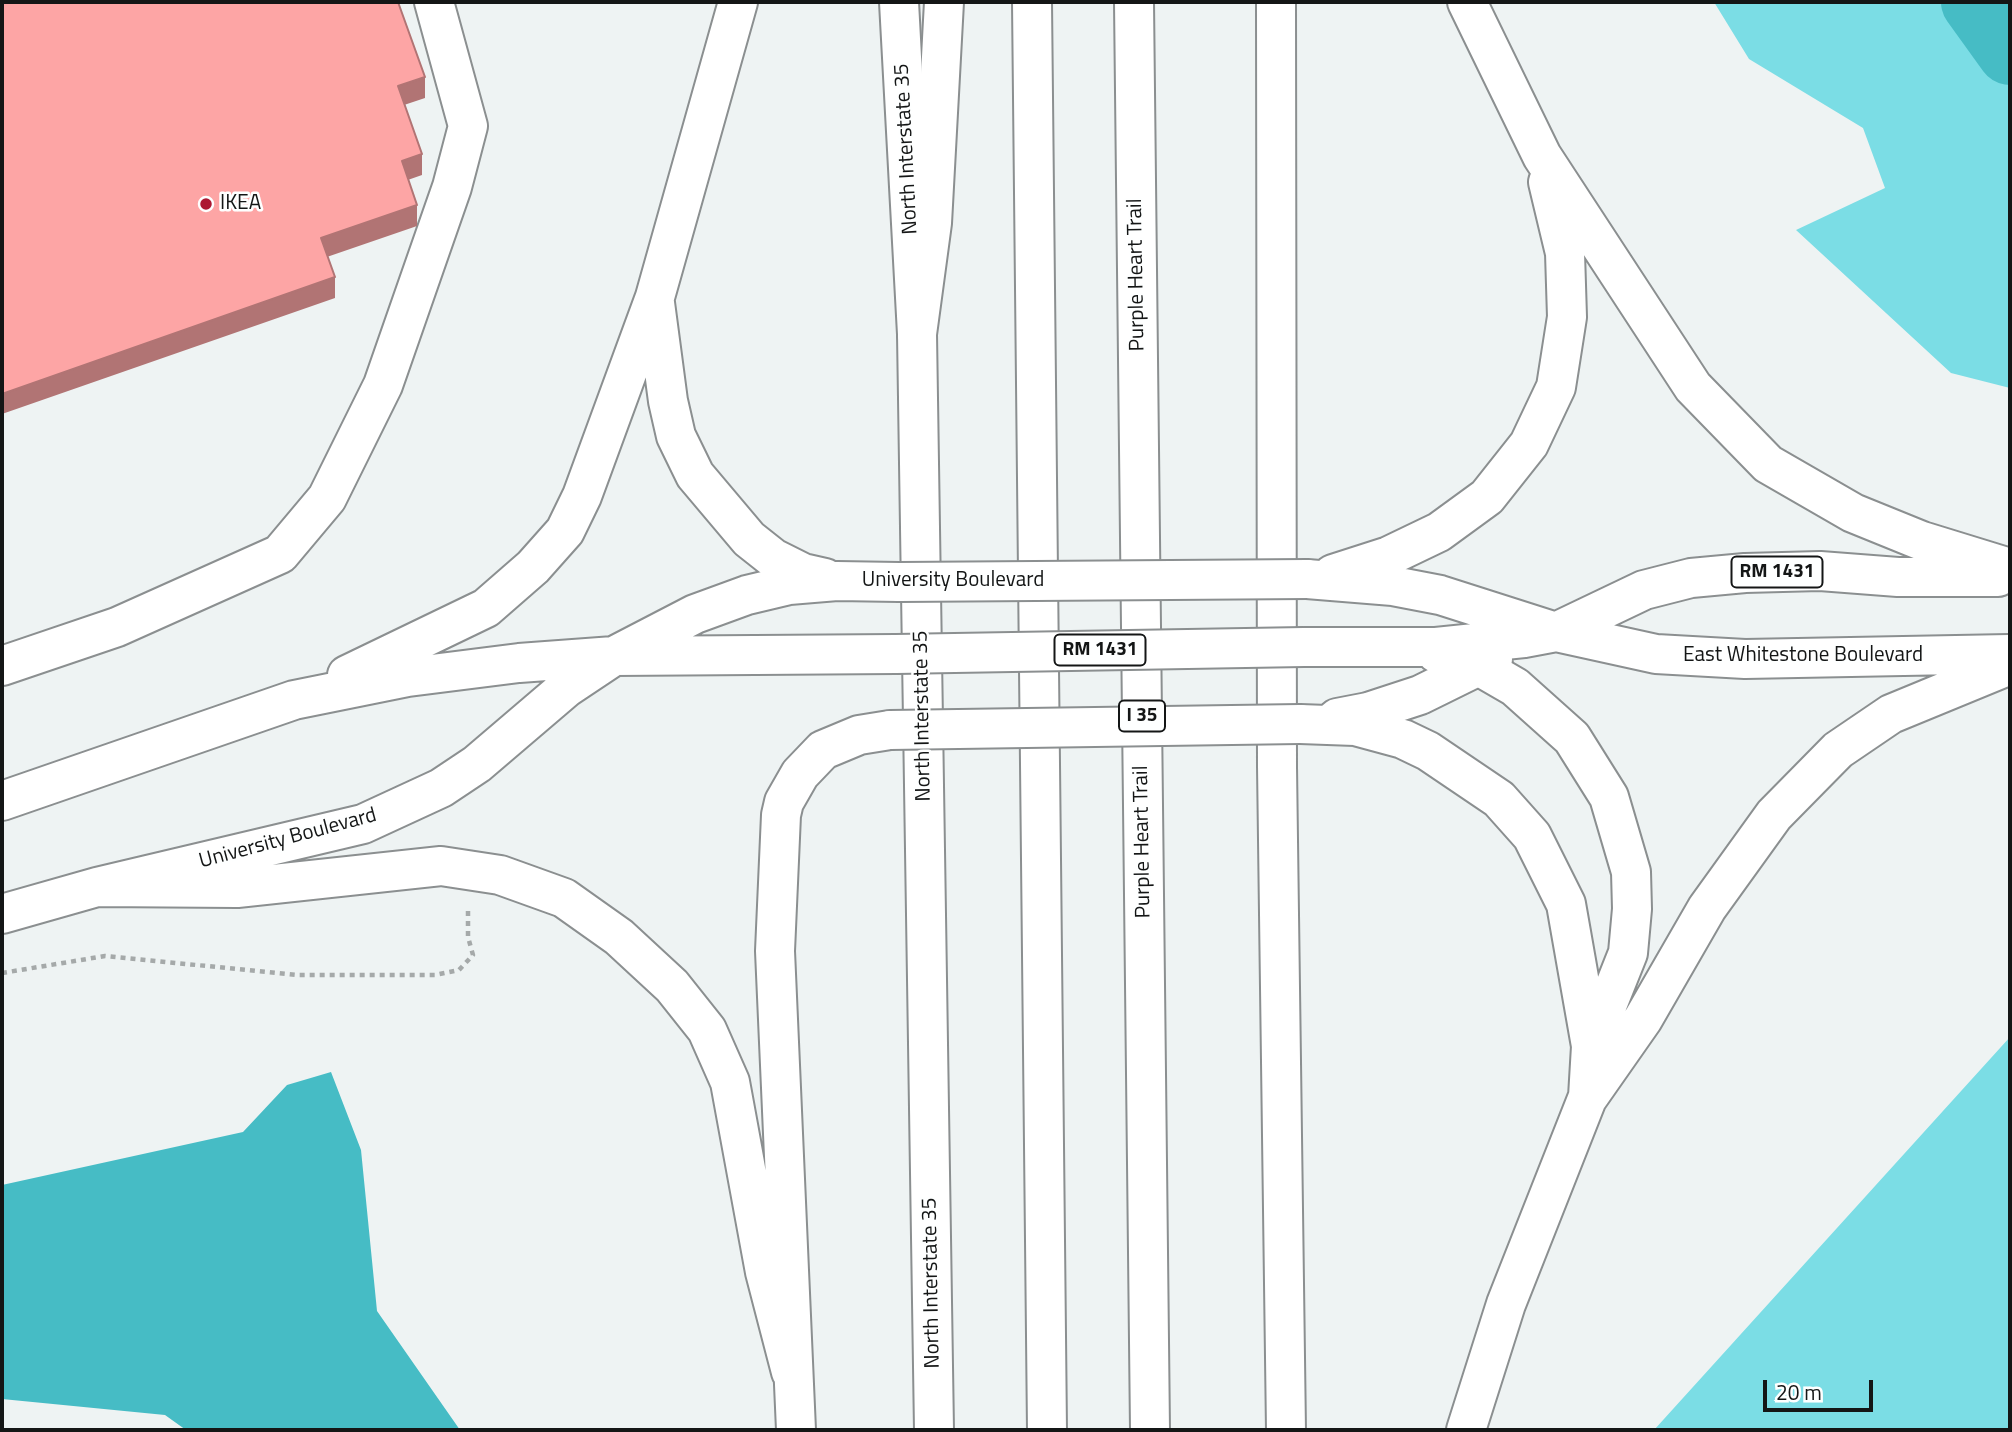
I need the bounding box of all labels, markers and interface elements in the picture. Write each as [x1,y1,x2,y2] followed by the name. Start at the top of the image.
[890,63,924,235] street label: North Interstate 35
[220,191,261,217] place label: IKEA
[198,196,214,212] marker: IKEA
[1123,198,1151,352] street label: Purple Heart Trail
[1732,556,1823,587] road number: RM 1431
[862,568,1044,594] street label: University Boulevard
[909,630,937,802] street label: North Interstate 35
[1054,635,1146,666] road number: RM 1431
[1683,643,1923,669] street label: East Whitestone Boulevard
[1119,701,1165,732] road number: I 35
[1129,765,1157,919] street label: Purple Heart Trail
[197,803,379,875] street label: University Boulevard
[918,1197,946,1369] street label: North Interstate 35
[1767,1366,1877,1410] scale bar
[1776,1376,1822,1408] text: 20 m

